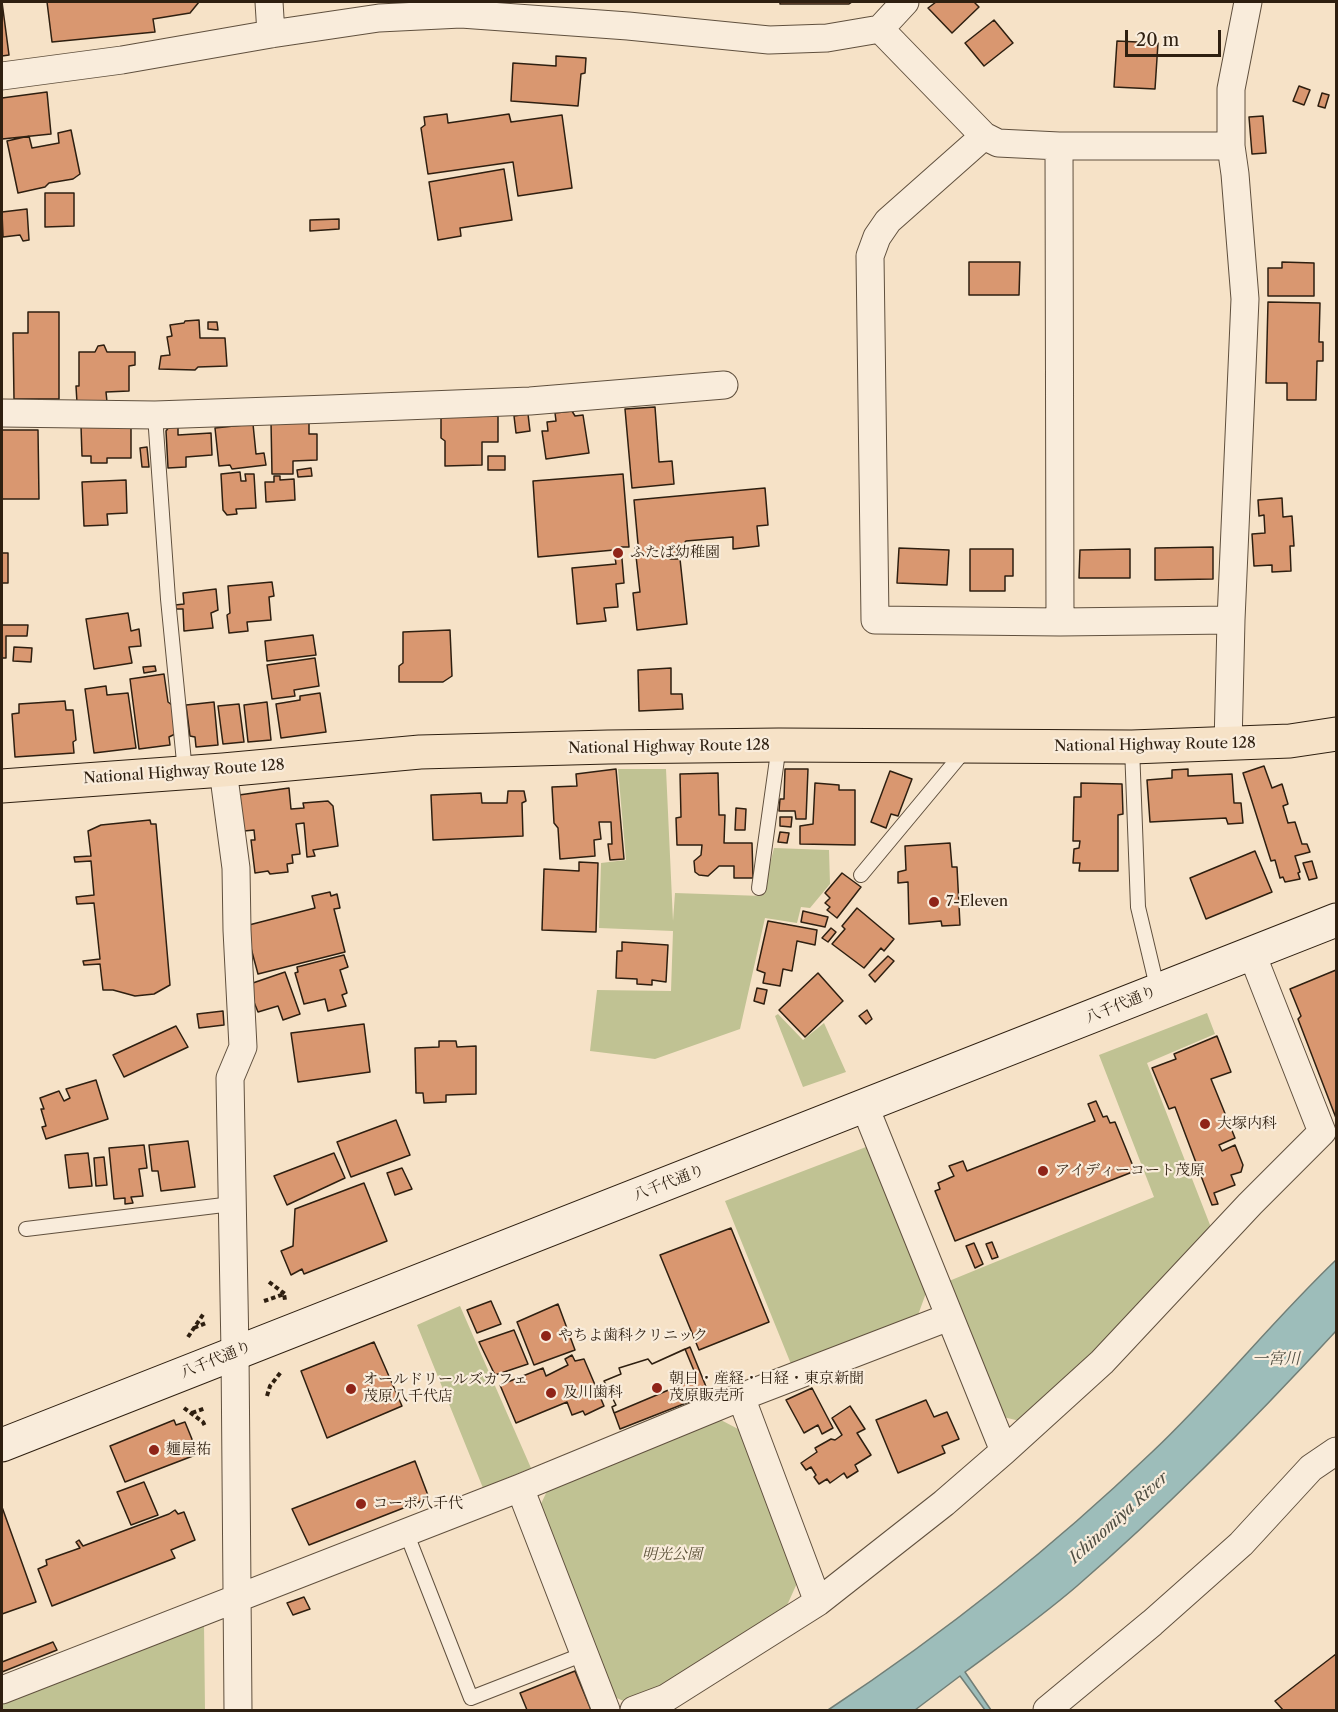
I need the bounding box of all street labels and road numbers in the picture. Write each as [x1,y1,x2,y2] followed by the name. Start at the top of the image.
[1054,734,1256,756] street label: National Highway Route 128
[568,736,770,758] street label: National Highway Route 128
[83,756,285,788] street label: National Highway Route 128
[1083,983,1159,1027] street label: 八千代通り
[631,1161,707,1205] street label: 八千代通り
[178,1338,254,1382] street label: 八千代通り

